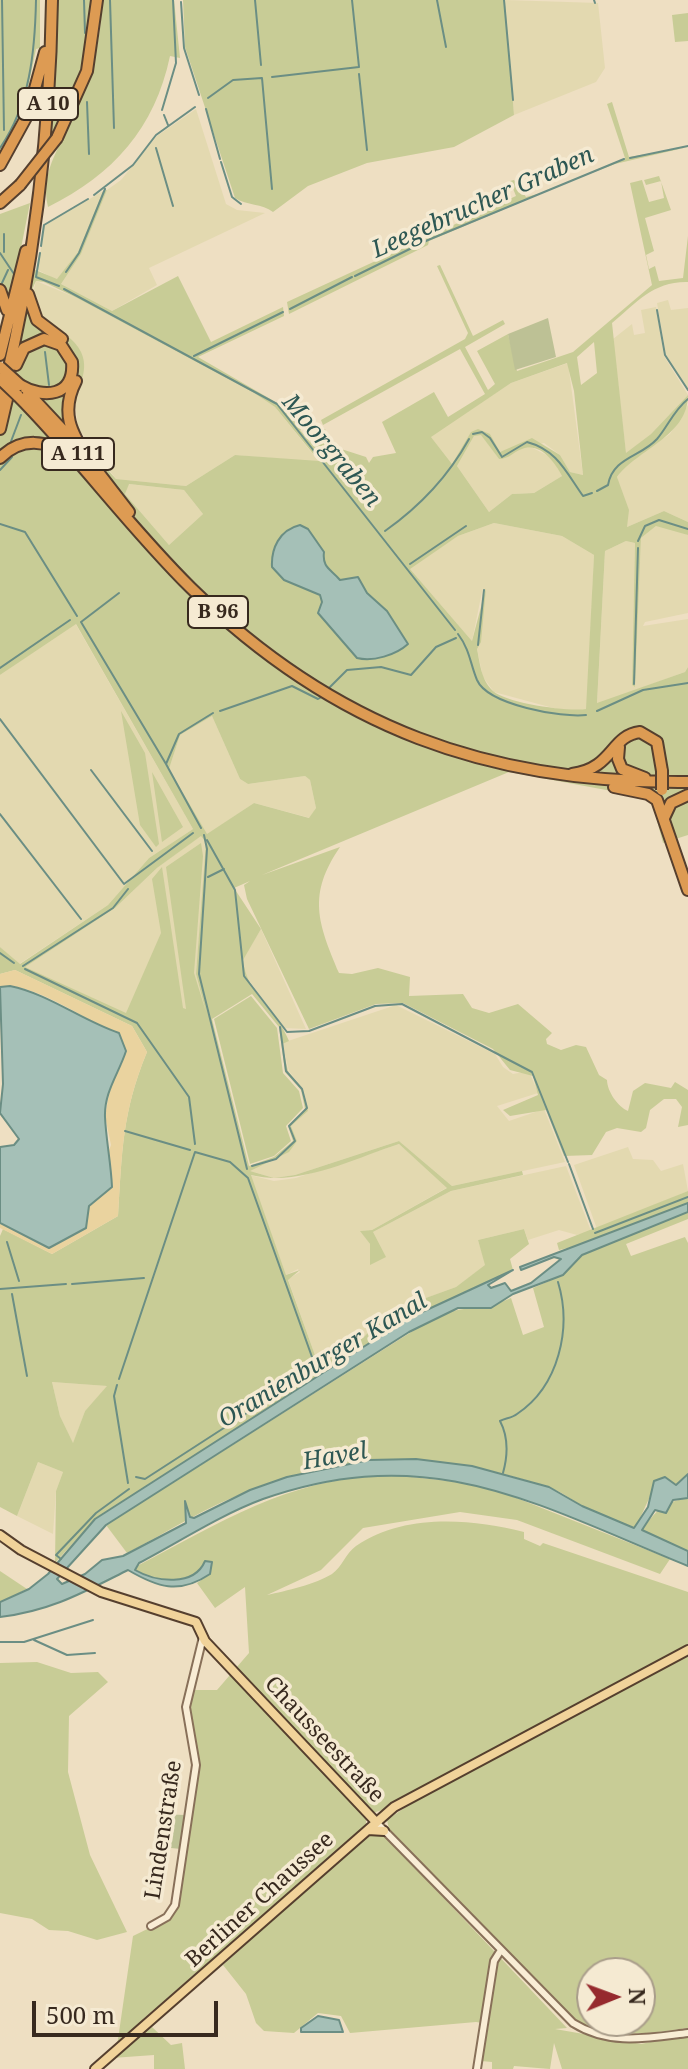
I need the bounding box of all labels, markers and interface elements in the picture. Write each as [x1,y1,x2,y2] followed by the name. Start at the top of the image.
[18,88,78,120] road number: A 10
[368,141,598,265] water label: Leegebrucher Graben
[275,389,387,513] water label: Moorgraben
[42,438,114,470] road number: A 111
[188,596,248,628] road number: B 96
[214,1287,432,1435] water label: Oranienburger Kanal
[301,1437,369,1477] water label: Havel
[259,1671,389,1809] street label: Chausseestraße
[140,1759,188,1901] street label: Lindenstraße
[181,1827,339,1973] street label: Berliner Chaussee
[576,1957,656,2037] north arrow
[36,1985,222,2035] scale bar
[623,1988,653,2006] text: N
[46,1998,115,2031] text: 500 m

